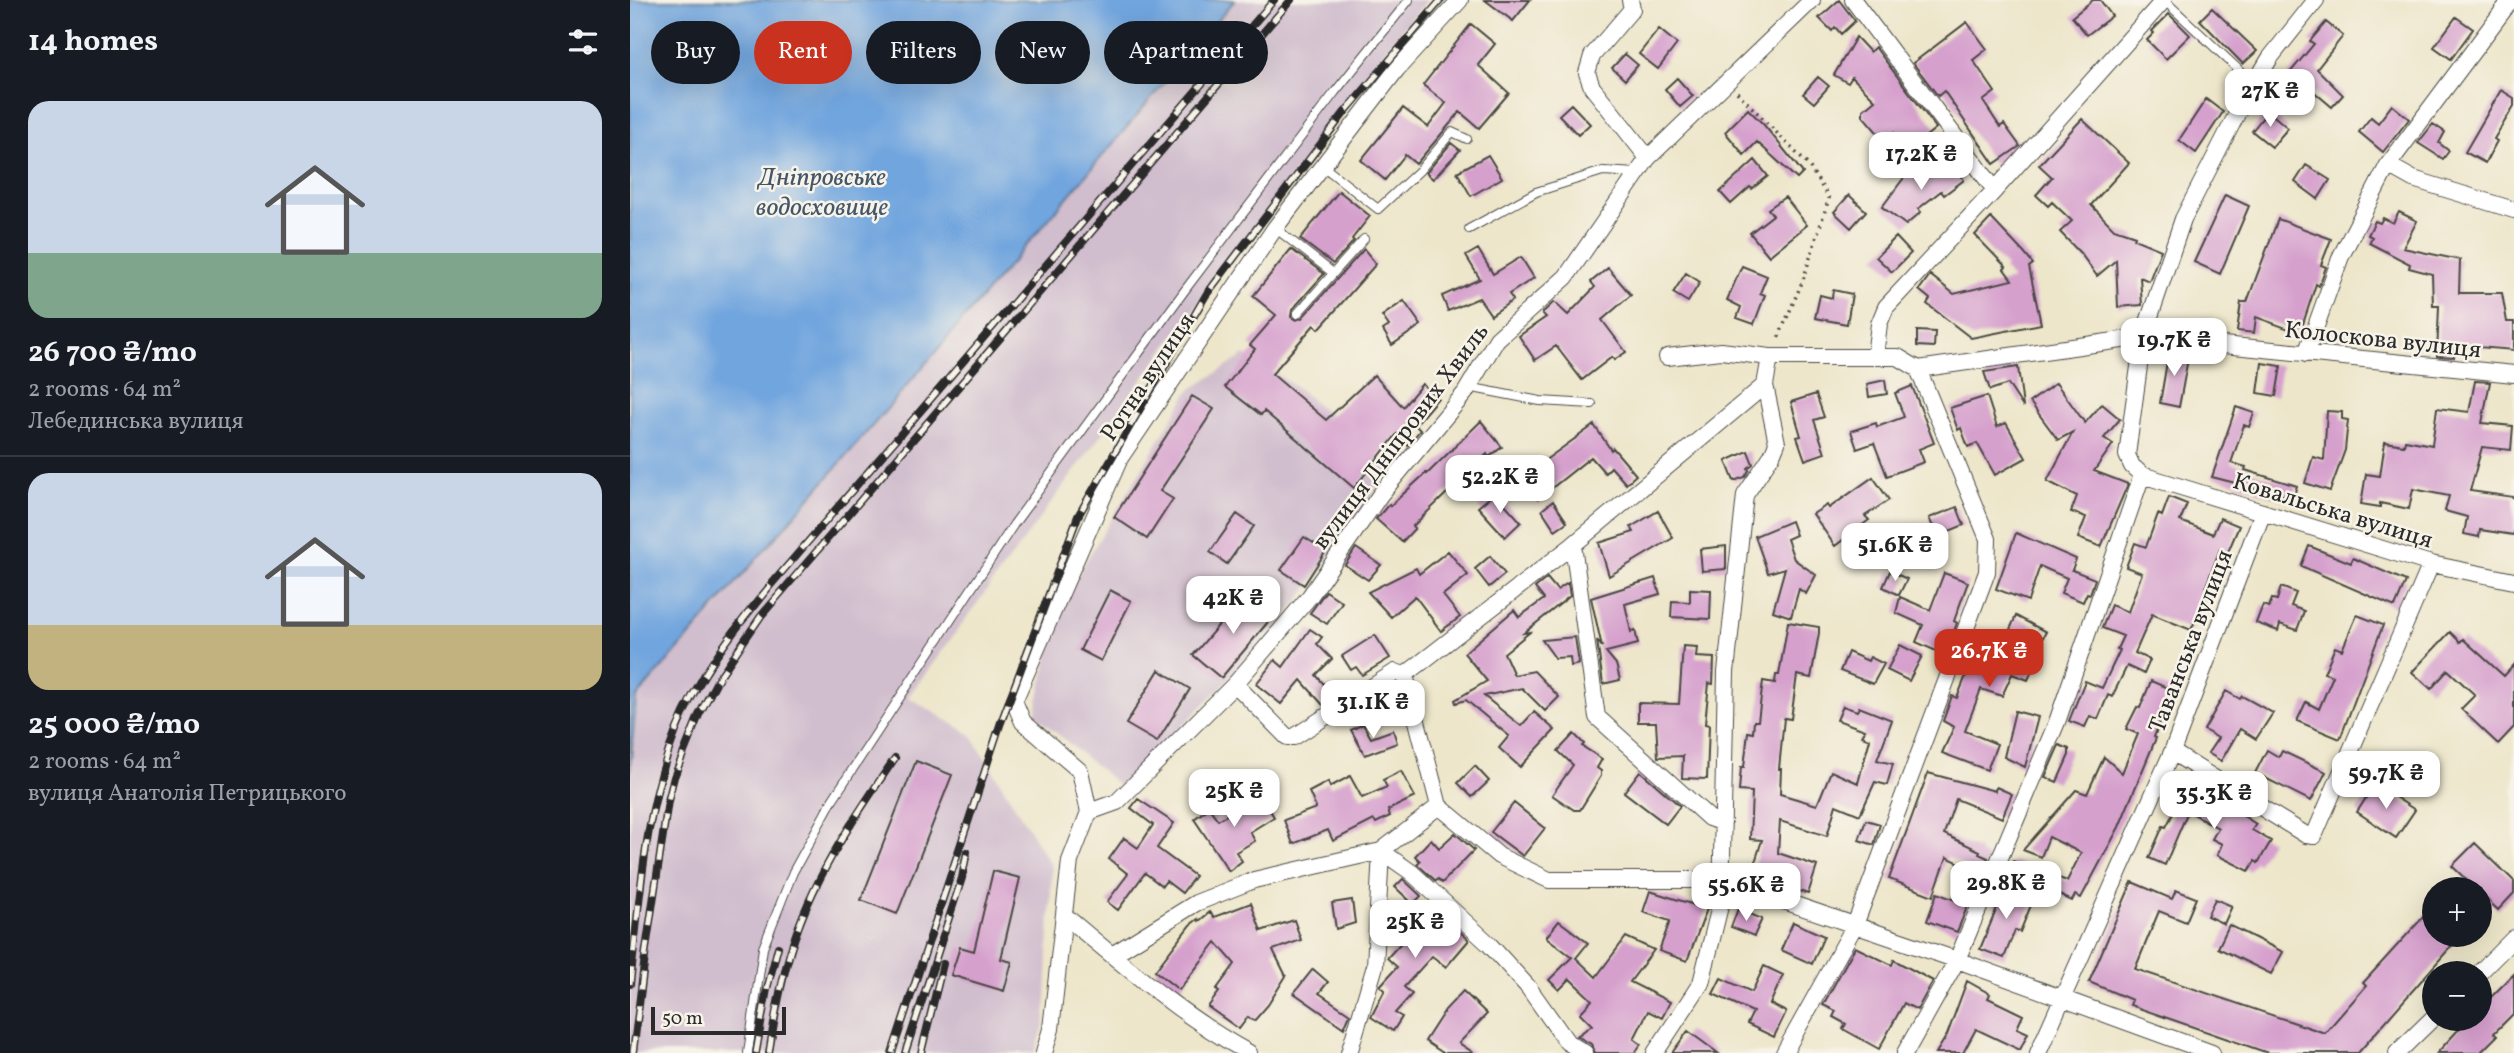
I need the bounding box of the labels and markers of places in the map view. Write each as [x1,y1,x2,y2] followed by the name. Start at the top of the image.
[2221,69,2319,129] pin: 27K ₴
[1856,132,1986,192] pin: 17.2K ₴
[2109,318,2239,378] pin: 19.7K ₴
[1435,456,1565,515] pin: 52.2K ₴
[1830,524,1960,583] pin: 51.6K ₴
[1184,576,1282,636] pin: 42K ₴
[1924,630,2054,689] pin: 26.7K ₴
[1308,680,1438,740] pin: 31.1K ₴
[2321,752,2451,811] pin: 59.7K ₴
[1185,770,1283,829] pin: 25K ₴
[2149,772,2279,831] pin: 35.3K ₴
[1941,862,2071,921] pin: 29.8K ₴
[1681,864,1811,923] pin: 55.6K ₴
[1366,900,1464,960] pin: 25K ₴

